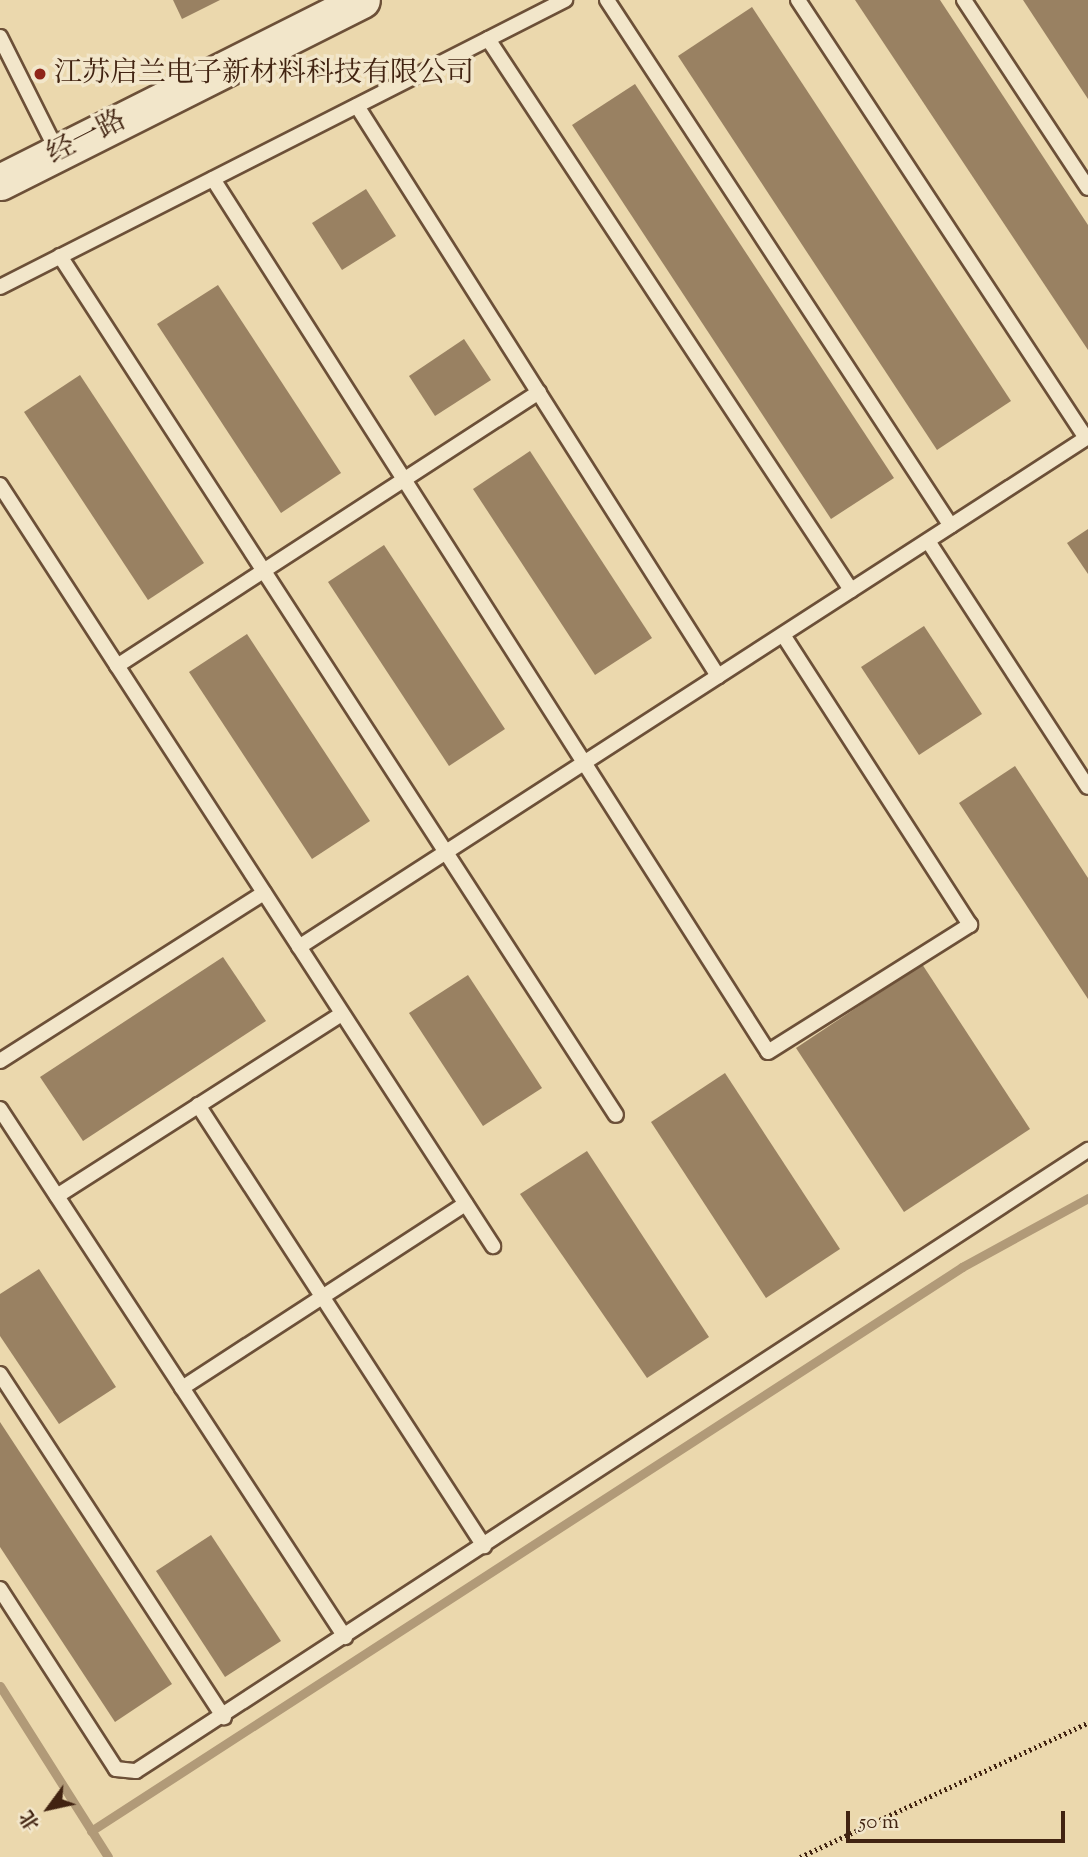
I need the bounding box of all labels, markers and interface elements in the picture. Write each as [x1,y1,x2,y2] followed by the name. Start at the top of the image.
[54,57,474,91] place label: 江苏启兰电子新材料科技有限公司
[32,66,48,82] marker: 江苏启兰电子新材料科技有限公司
[42,104,132,172] street label: 经一路
[14,1773,84,1843] north arrow
[850,1798,1069,1842] scale bar
[14,1804,47,1835] text: 北
[859,1808,899,1838] text: 50 m

